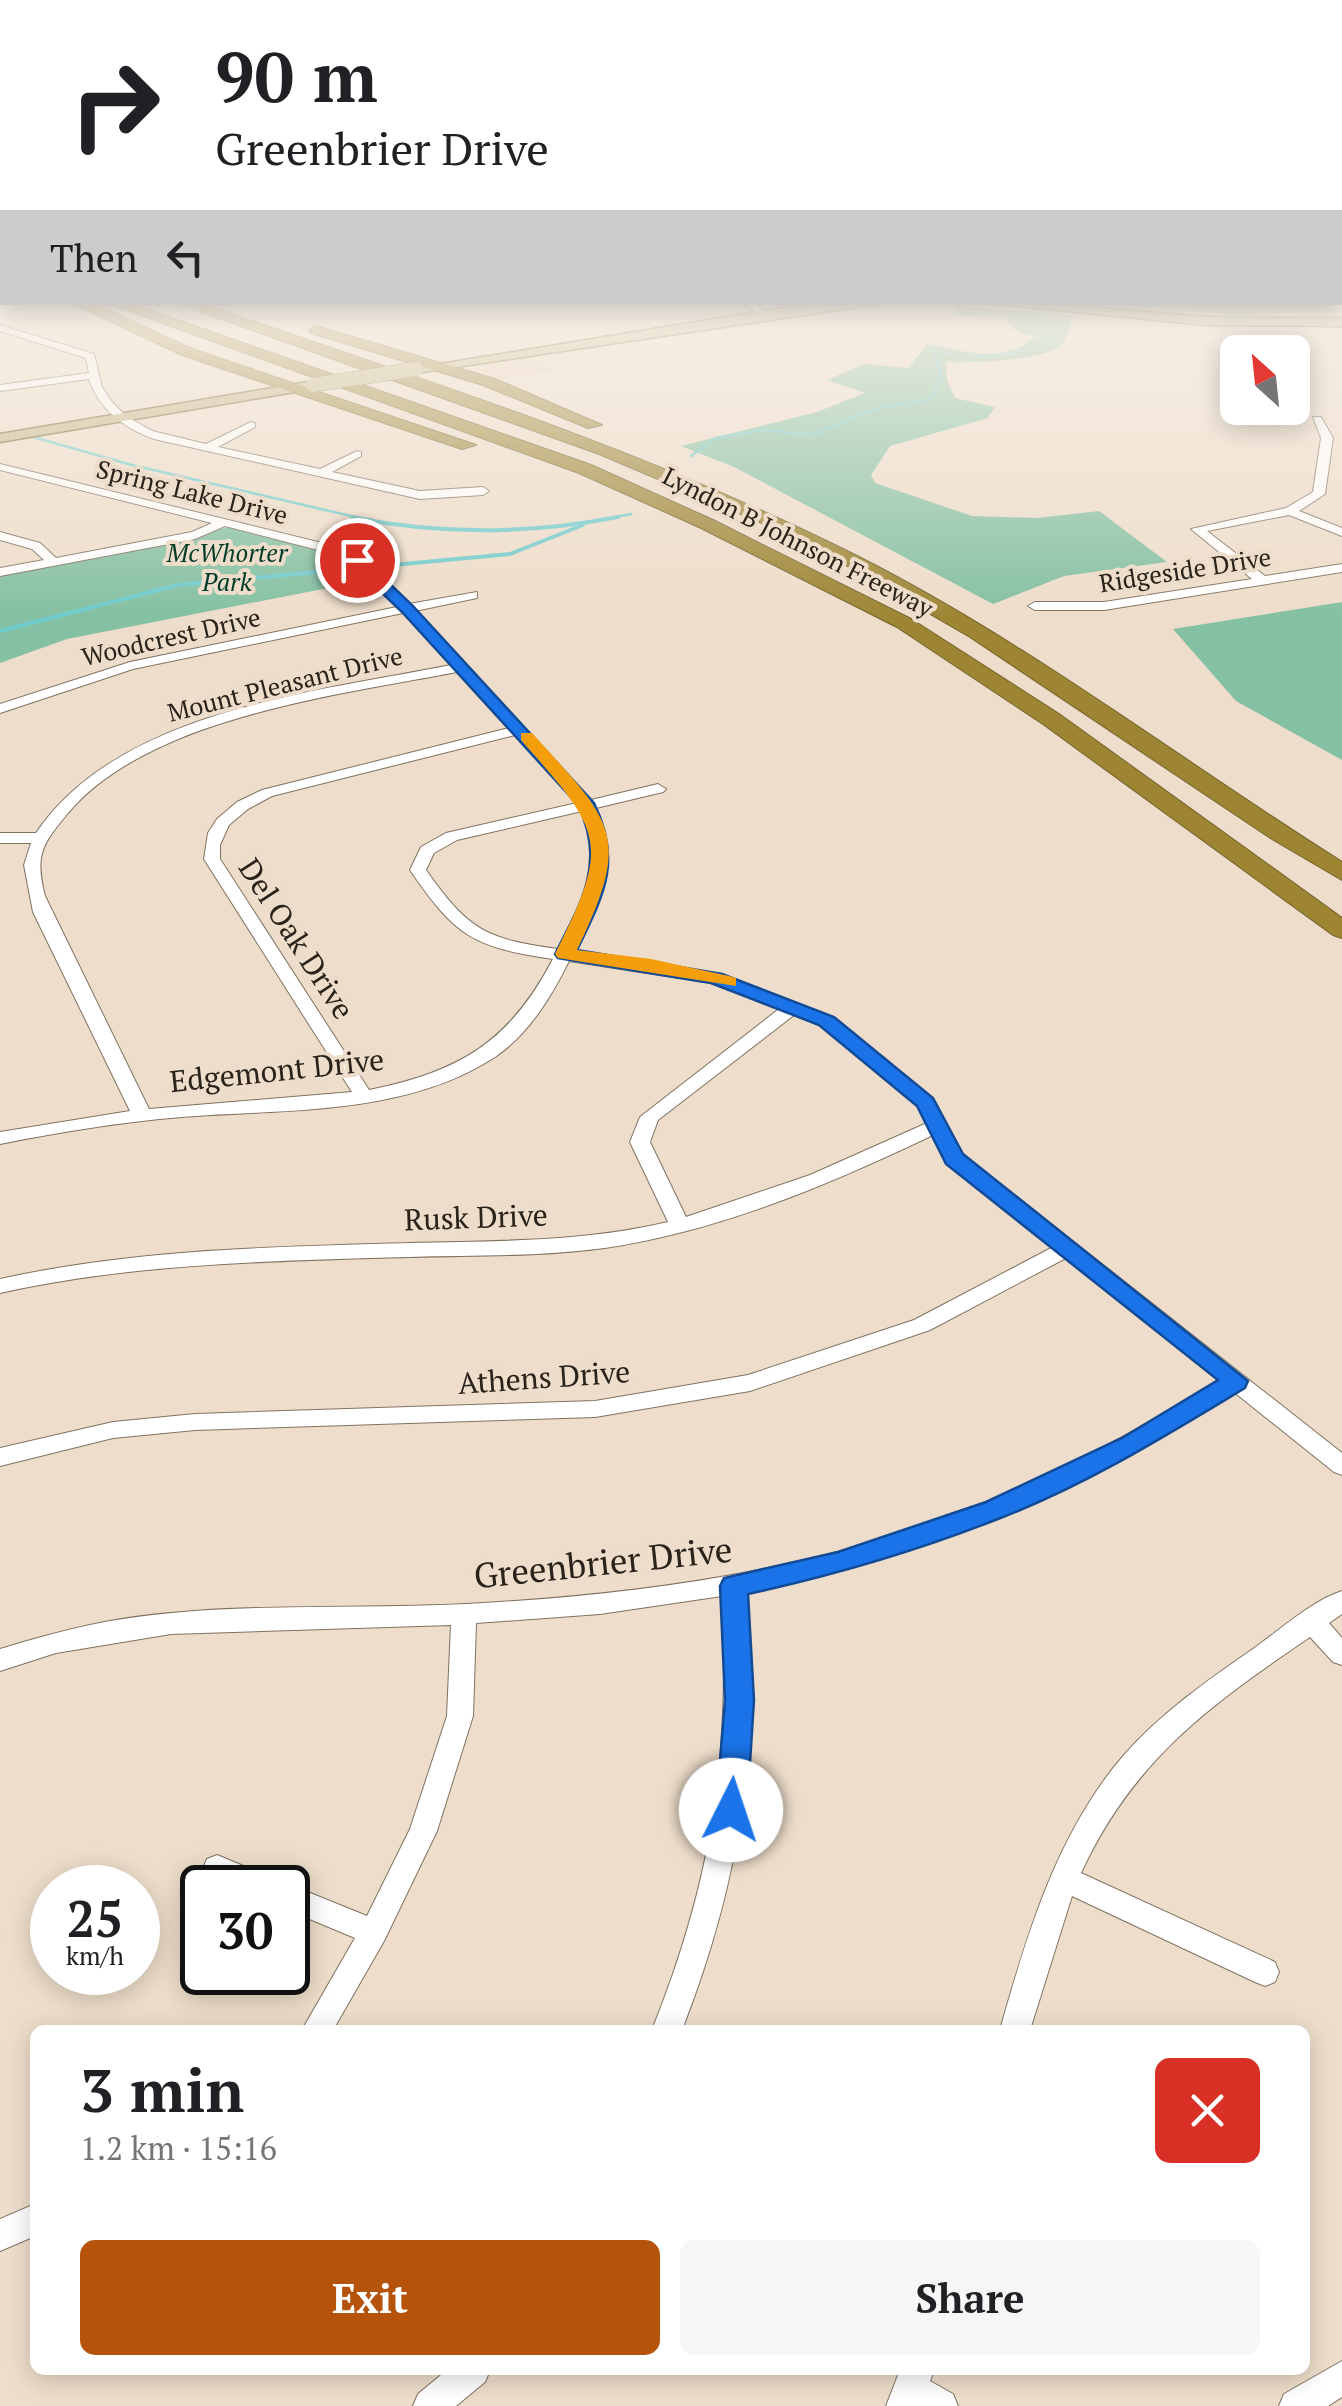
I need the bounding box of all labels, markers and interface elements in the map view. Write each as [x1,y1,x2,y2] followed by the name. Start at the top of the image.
[215,29,378,122] text: 90 m
[50,40,180,170] icon: right
[215,118,549,178] text: Greenbrier Drive
[158,230,213,285] icon: left
[50,233,138,283] text: Then
[1220,335,1310,425] north arrow
[1220,335,1310,425] map controls
[93,452,291,531] street label: Spring Lake Drive
[657,459,939,624] street label: Lyndon B Johnson Freeway
[315,518,400,603] pin
[330,533,385,588] icon: arrive
[166,536,289,598] park label: McWhorter Park
[1097,540,1273,599] street label: Ridgeside Drive
[78,600,264,673] street label: Woodcrest Drive
[164,638,406,729] street label: Mount Pleasant Drive
[230,850,364,1027] street label: Del Oak Drive
[168,1039,386,1101] street label: Edgemont Drive
[403,1195,548,1239] street label: Rusk Drive
[456,1351,631,1403] street label: Athens Drive
[471,1526,734,1598] street label: Greenbrier Drive
[679,1758,783,1862] position arrow
[180,1865,310,1995] speed limit sign: 30
[67,1885,123,1951] text: 25
[66,1939,124,1972] text: km/h
[80,2050,244,2129] text: 3 min
[1155,2058,1260,2163] button: close
[80,2127,277,2169] text: 1.2 km · 15:16
[80,2240,660,2355] button: Exit
[680,2240,1260,2355] button: Share

